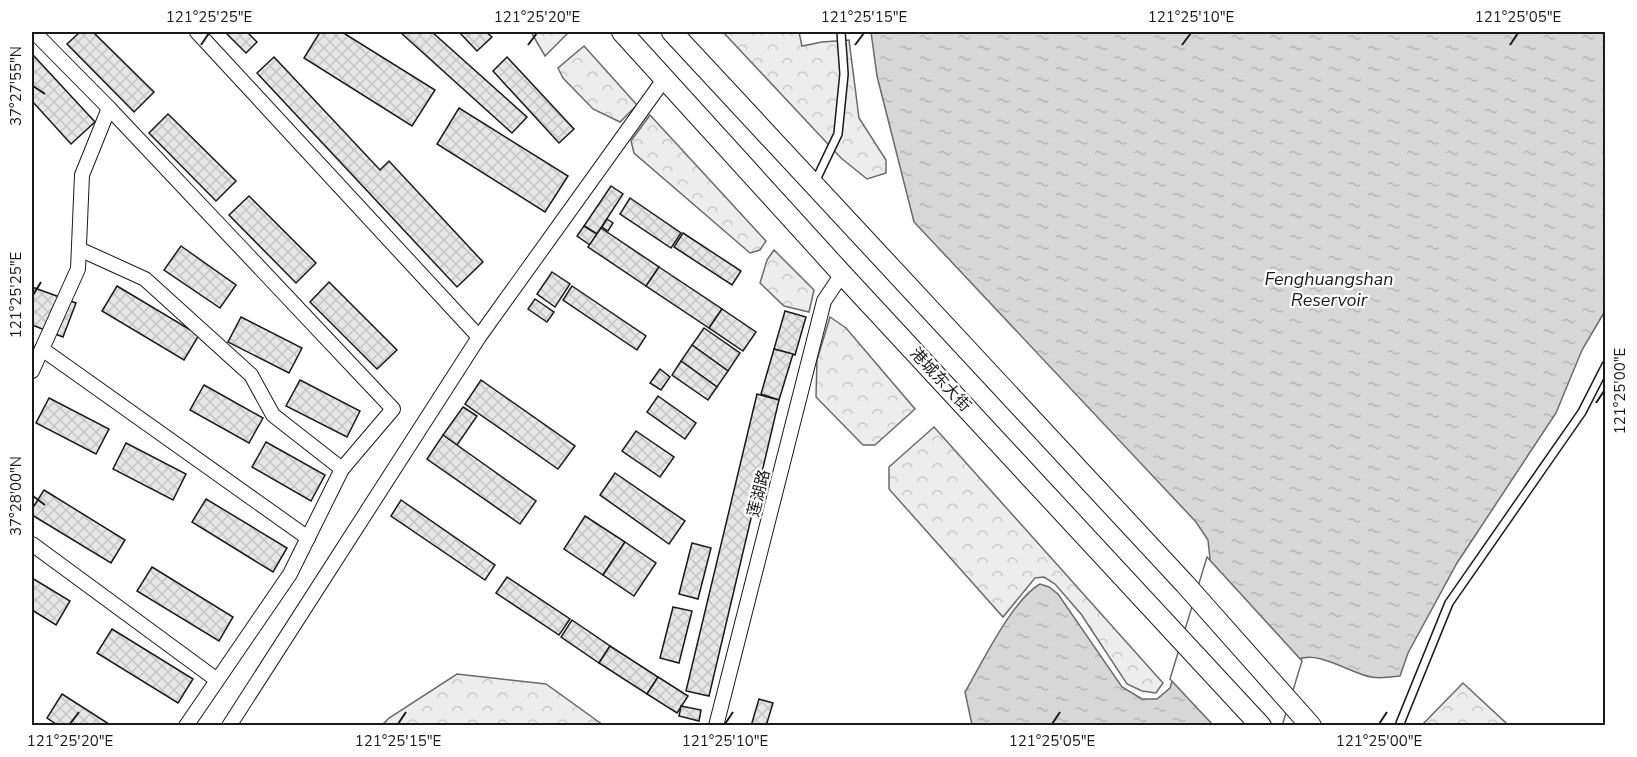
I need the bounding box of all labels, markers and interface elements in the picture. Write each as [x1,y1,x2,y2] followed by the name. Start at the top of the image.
[166,7,252,27] text: 121°25'25"E
[494,7,580,27] text: 121°25'20"E
[821,7,907,27] text: 121°25'15"E
[1148,7,1234,27] text: 121°25'10"E
[1475,7,1561,27] text: 121°25'05"E
[6,46,26,126] text: 37°27'55"N
[6,252,26,338] text: 121°25'25"E
[1264,267,1394,312] water label: Fenghuangshan Reservoir
[905,343,976,416] street label: 港城东大街
[1610,348,1630,434] text: 121°25'00"E
[6,456,26,536] text: 37°28'00"N
[742,467,775,519] street label: 莲湖路
[27,731,113,751] text: 121°25'20"E
[355,731,441,751] text: 121°25'15"E
[682,731,768,751] text: 121°25'10"E
[1009,731,1095,751] text: 121°25'05"E
[1336,731,1422,751] text: 121°25'00"E

